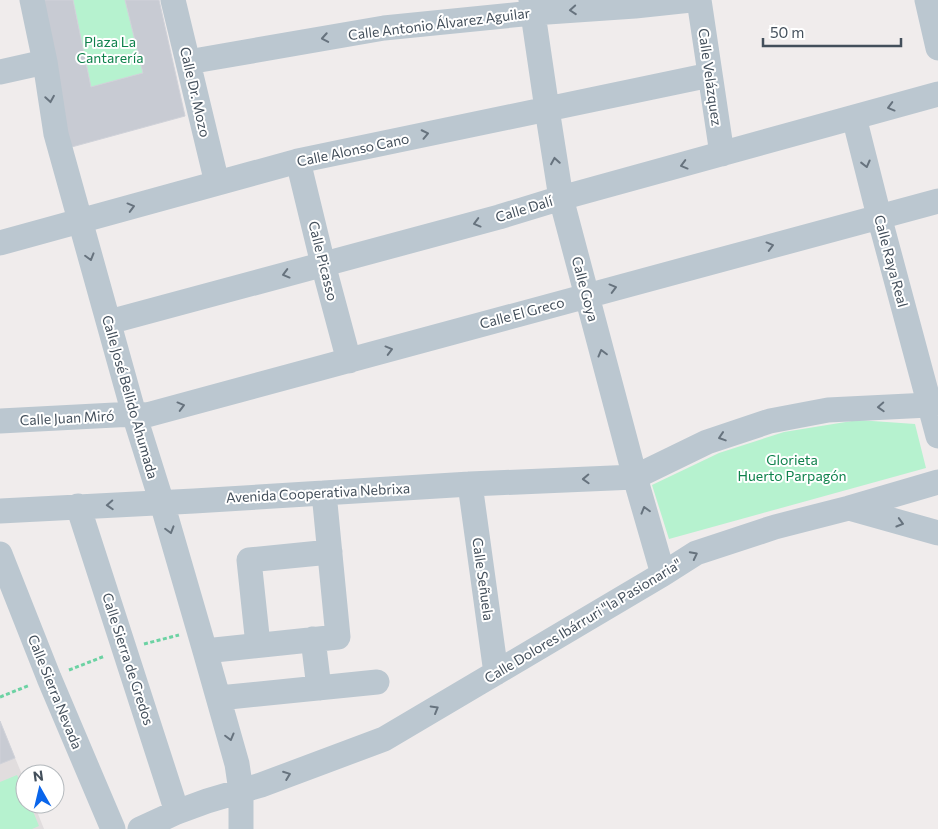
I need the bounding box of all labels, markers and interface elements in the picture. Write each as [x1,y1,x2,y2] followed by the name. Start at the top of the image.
[347,4,531,43] street label: Calle Antonio Álvarez Aguilar
[569,5,577,16] one-way arrow
[763,15,900,47] scale bar
[770,23,804,41] text: 50 m
[695,27,726,127] street label: Calle Velázquez
[76,33,144,66] park label: Plaza La Cantarería
[320,33,329,43] one-way arrow
[177,45,214,139] street label: Calle Dr. Mozo
[45,95,55,104] one-way arrow
[887,101,896,111] one-way arrow
[295,129,411,170] street label: Calle Alonso Cano
[420,130,429,140] one-way arrow
[551,157,561,166] one-way arrow
[680,159,689,169] one-way arrow
[860,160,871,169] one-way arrow
[493,192,555,225] street label: Calle Dalí
[127,202,135,212] one-way arrow
[871,213,912,309] street label: Calle Raya Real
[473,217,481,228] one-way arrow
[305,219,342,303] street label: Calle Picasso
[765,241,773,251] one-way arrow
[84,252,94,260] one-way arrow
[569,254,602,323] street label: Calle Goya
[282,268,291,279] one-way arrow
[608,283,617,294] one-way arrow
[478,293,566,332] street label: Calle El Greco
[99,313,162,481] street label: Calle José Bellido Ahumada
[384,345,392,355] one-way arrow
[598,350,608,358] one-way arrow
[177,401,186,412] one-way arrow
[876,402,884,413] one-way arrow
[19,407,115,428] street label: Calle Juan Miró
[718,431,726,441] one-way arrow
[737,451,847,484] park label: Glorieta Huerto Parpagón
[582,474,590,485] one-way arrow
[225,479,411,506] street label: Avenida Cooperativa Nebrixa
[105,500,113,510] one-way arrow
[640,506,650,515] one-way arrow
[896,517,904,527] one-way arrow
[164,526,174,534] one-way arrow
[469,536,498,622] street label: Calle Señuela
[689,551,698,561] one-way arrow
[481,555,684,686] street label: Calle Dolores Ibárruri "la Pasionaria"
[99,591,158,727] street label: Calle Sierra de Gredos
[25,632,86,751] street label: Calle Sierra Nevada
[429,706,438,716] one-way arrow
[224,732,234,740] one-way arrow
[15,764,65,814] north arrow
[32,766,45,785] text: N
[282,771,291,782] one-way arrow

